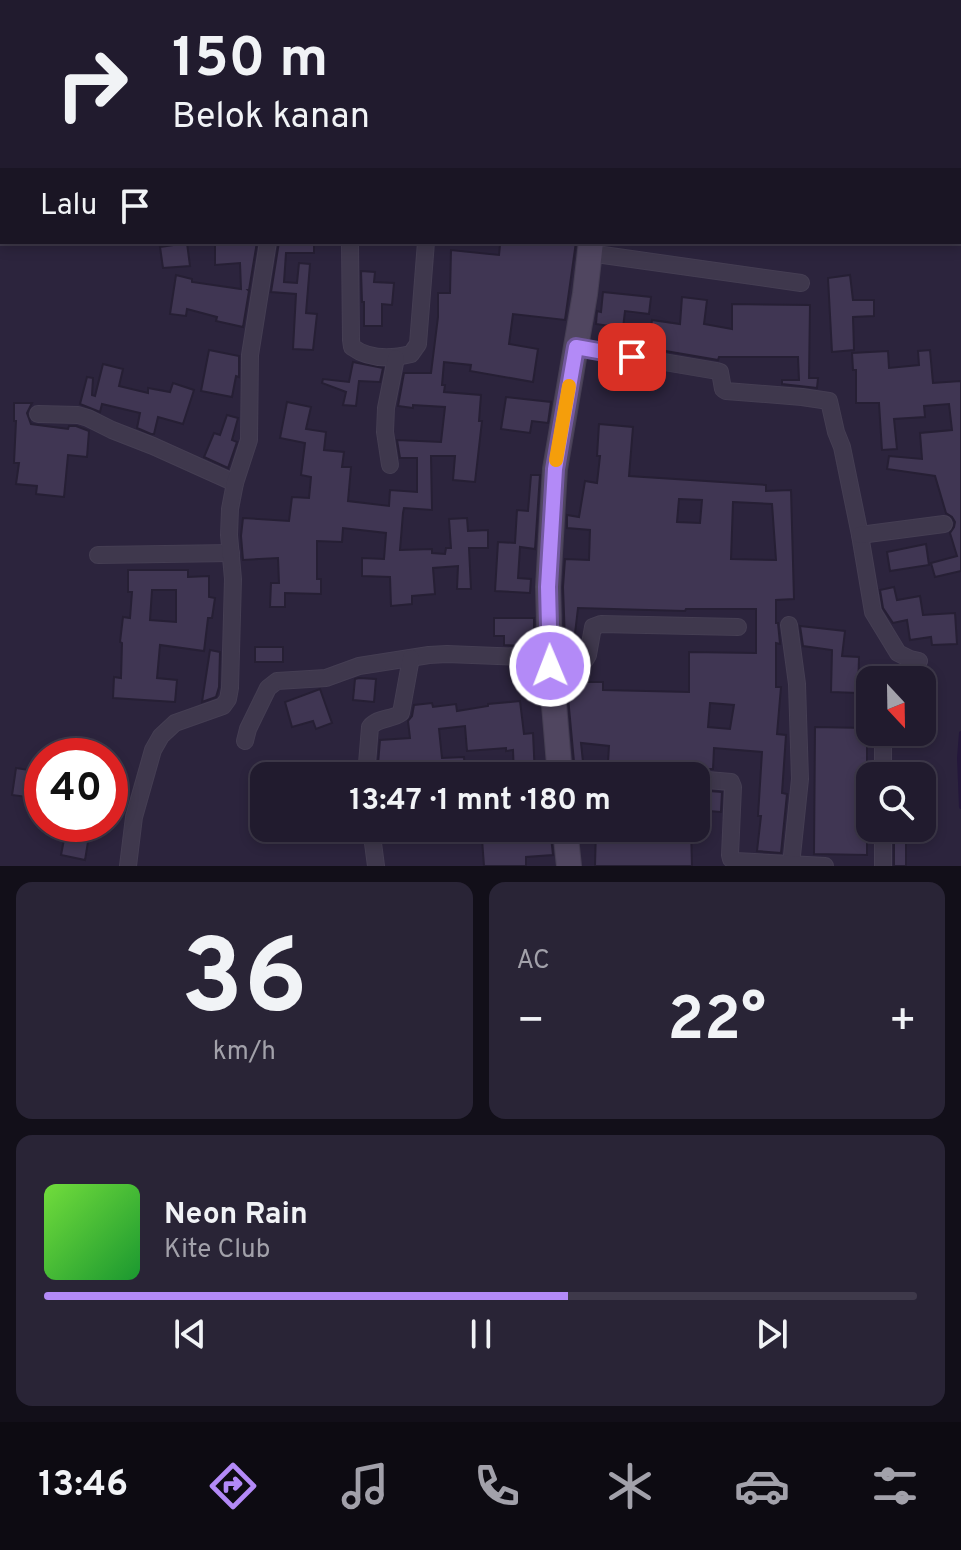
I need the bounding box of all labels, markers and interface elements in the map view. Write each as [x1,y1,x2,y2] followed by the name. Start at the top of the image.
[172,26,328,96] text: 150 m
[40,32,144,136] icon: right
[172,95,370,141] text: Belok kanan
[113,184,157,228] icon: arrive
[40,188,97,225] text: Lalu
[598,323,666,391] pin
[610,335,654,379] icon: arrive
[508,624,592,708] position arrow
[856,666,936,746] north arrow
[856,666,936,842] map controls
[24,738,128,842] speed limit sign: 40
[856,762,936,842] button: search
[349,783,611,820] text: 13:47 · 1 mnt · 180 m
[181,918,307,1050] text: 36
[517,945,550,978] text: AC
[668,985,766,1061] text: 22°
[517,995,545,1051] text: −
[889,995,917,1051] text: +
[213,1036,276,1069] text: km/h
[164,1197,308,1234] text: Neon Rain
[164,1234,270,1267] text: Kite Club
[168,1312,212,1356] icon: previous
[459,1312,503,1356] icon: pause
[750,1312,794,1356] icon: next
[205,1458,261,1514] icon: directions
[337,1458,393,1514] icon: music
[469,1458,525,1514] icon: phone
[602,1458,658,1514] icon: climate
[734,1458,790,1514] icon: car
[867,1458,923,1514] icon: filters
[38,1463,128,1509] text: 13:46

